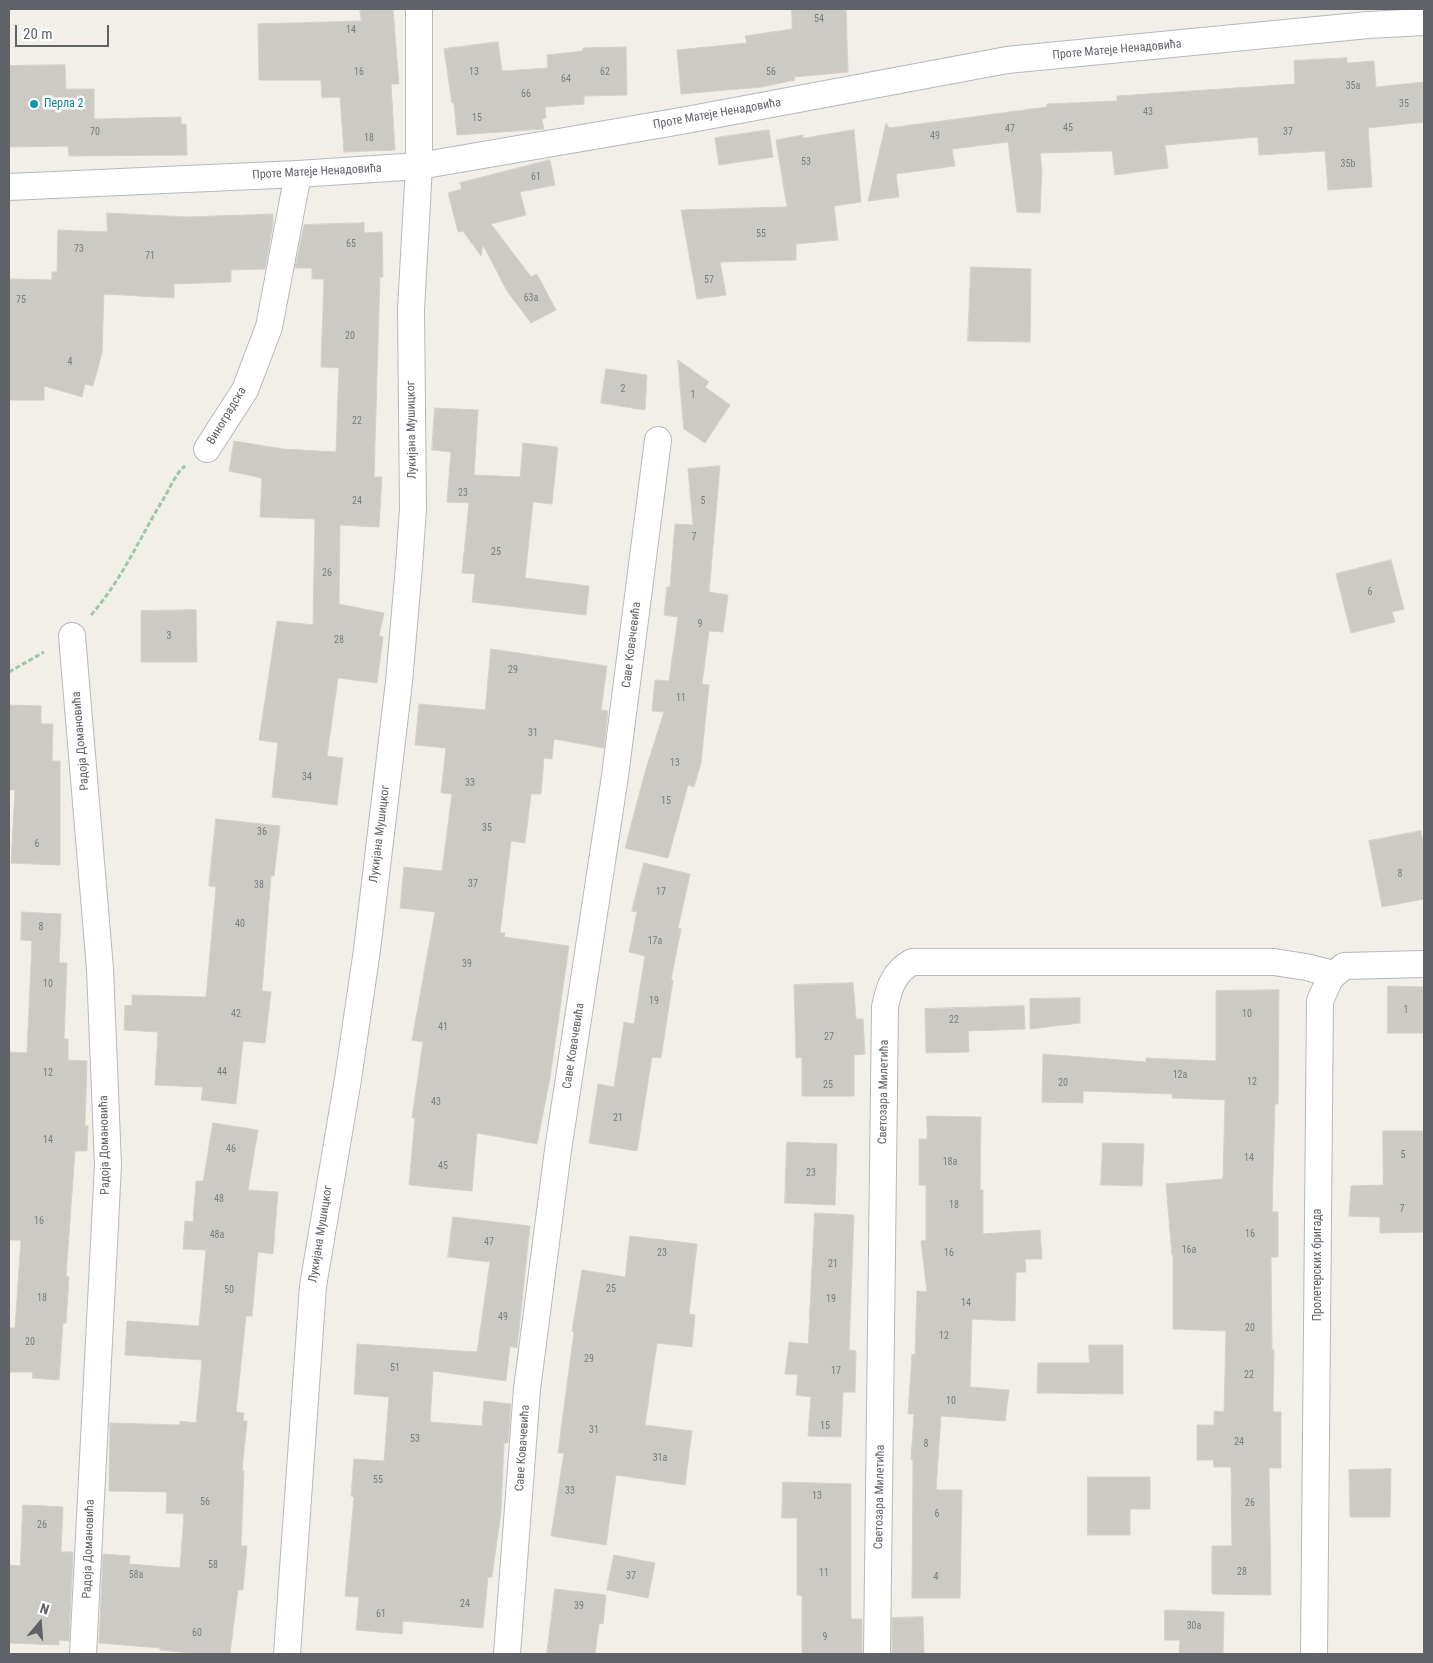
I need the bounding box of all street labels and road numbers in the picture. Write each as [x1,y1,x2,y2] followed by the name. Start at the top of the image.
[1052,37,1182,63] street label: Проте Матеје Ненадовића
[652,96,782,132] street label: Проте Матеје Ненадовића
[252,161,382,183] street label: Проте Матеје Ненадовића
[404,381,420,479] street label: Лукијана Мушицког
[204,385,250,447] street label: Виноградска
[620,601,644,689] street label: Саве Ковачевића
[69,691,93,791] street label: Радоја Домановића
[367,784,393,884] street label: Лукијана Мушицког
[560,1002,588,1090] street label: Саве Ковачевића
[876,1040,892,1144] street label: Светозара Милетића
[97,1095,113,1195] street label: Радоја Домановића
[306,1184,336,1284] street label: Лукијана Мушицког
[1311,1209,1325,1321] street label: Пролетерских бригада
[513,1404,533,1492] street label: Саве Ковачевића
[872,1445,888,1549] street label: Светозара Милетића
[80,1499,98,1599] street label: Радоја Домановића

